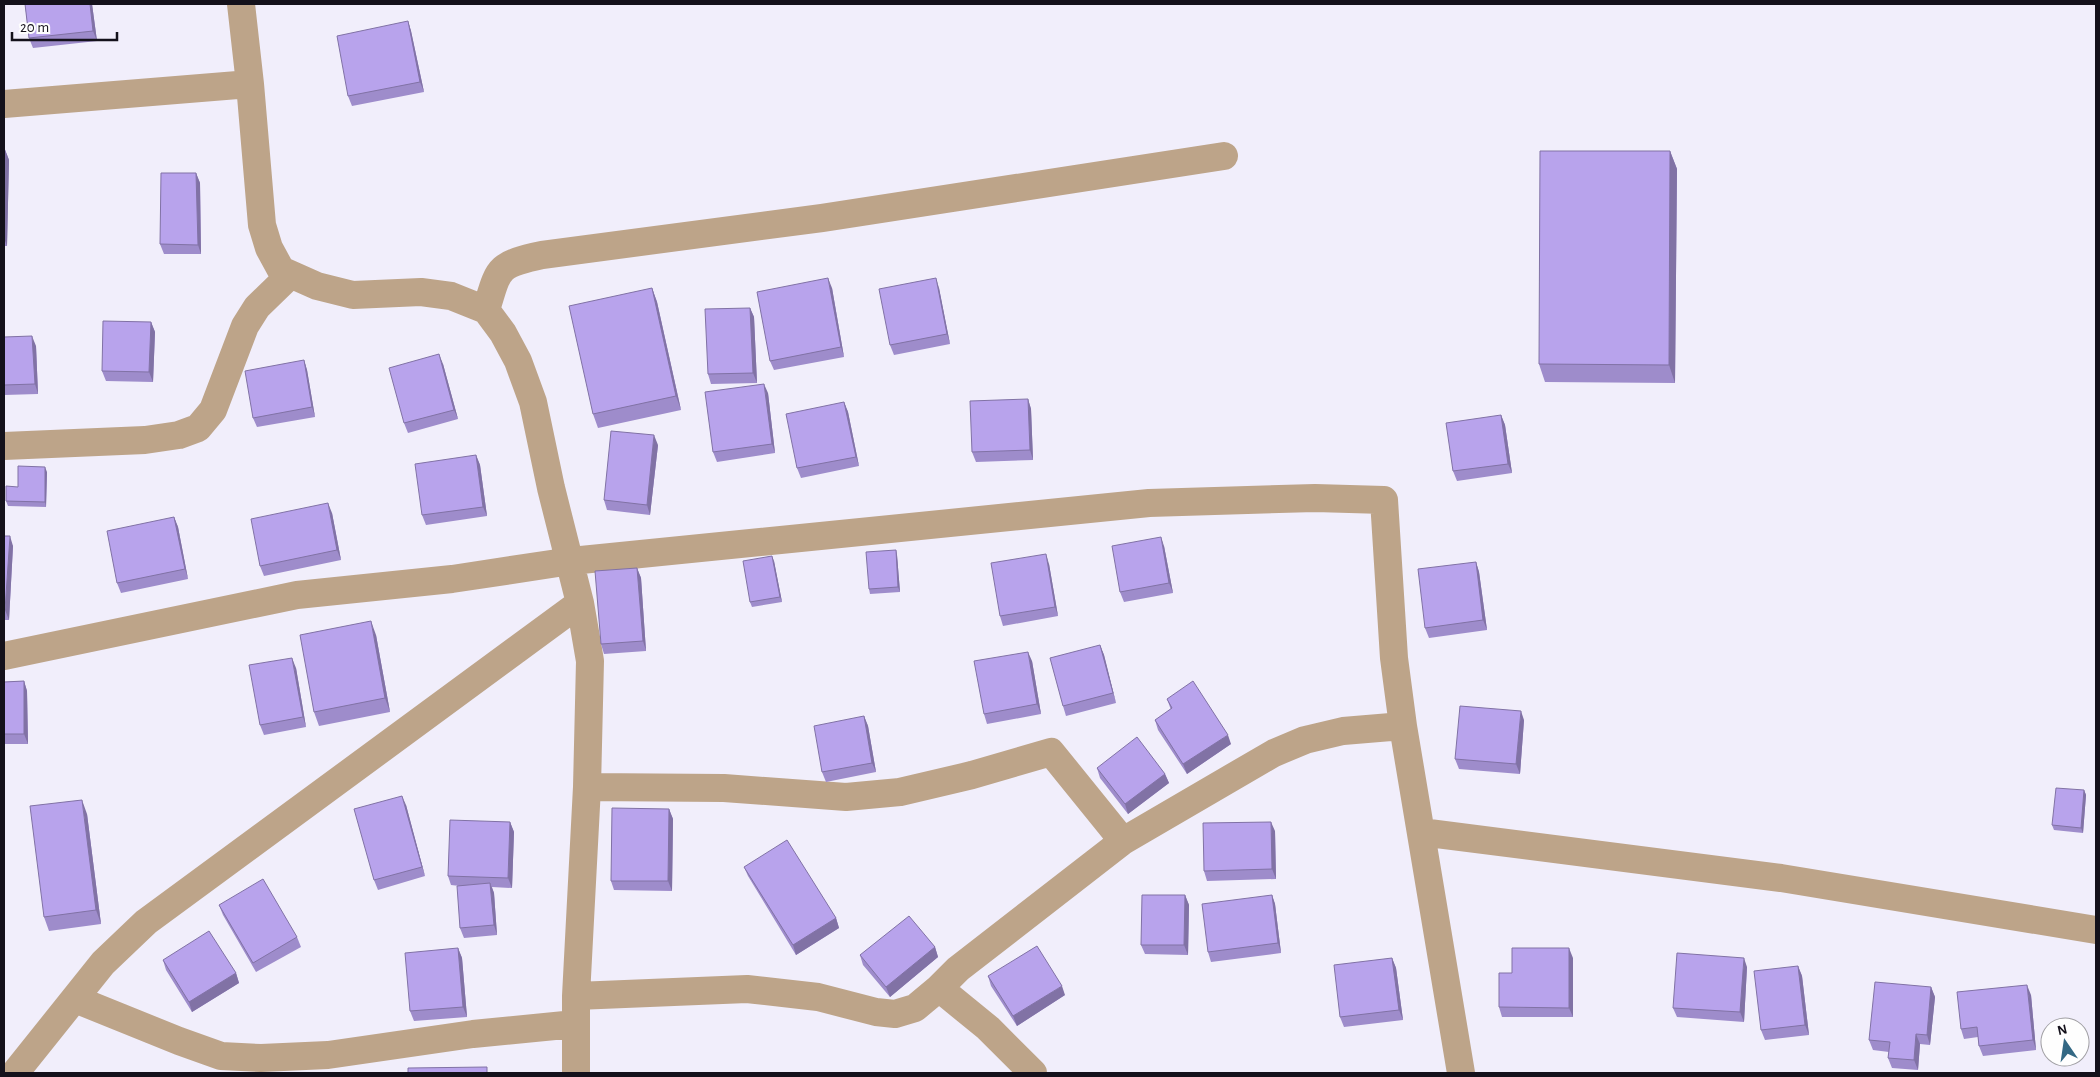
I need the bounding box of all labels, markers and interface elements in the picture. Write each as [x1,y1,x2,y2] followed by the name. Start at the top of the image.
[12,10,118,42] scale bar
[20,20,49,35] text: 20 m
[2040,1017,2090,1067] north arrow
[2056,1022,2069,1038] text: N

